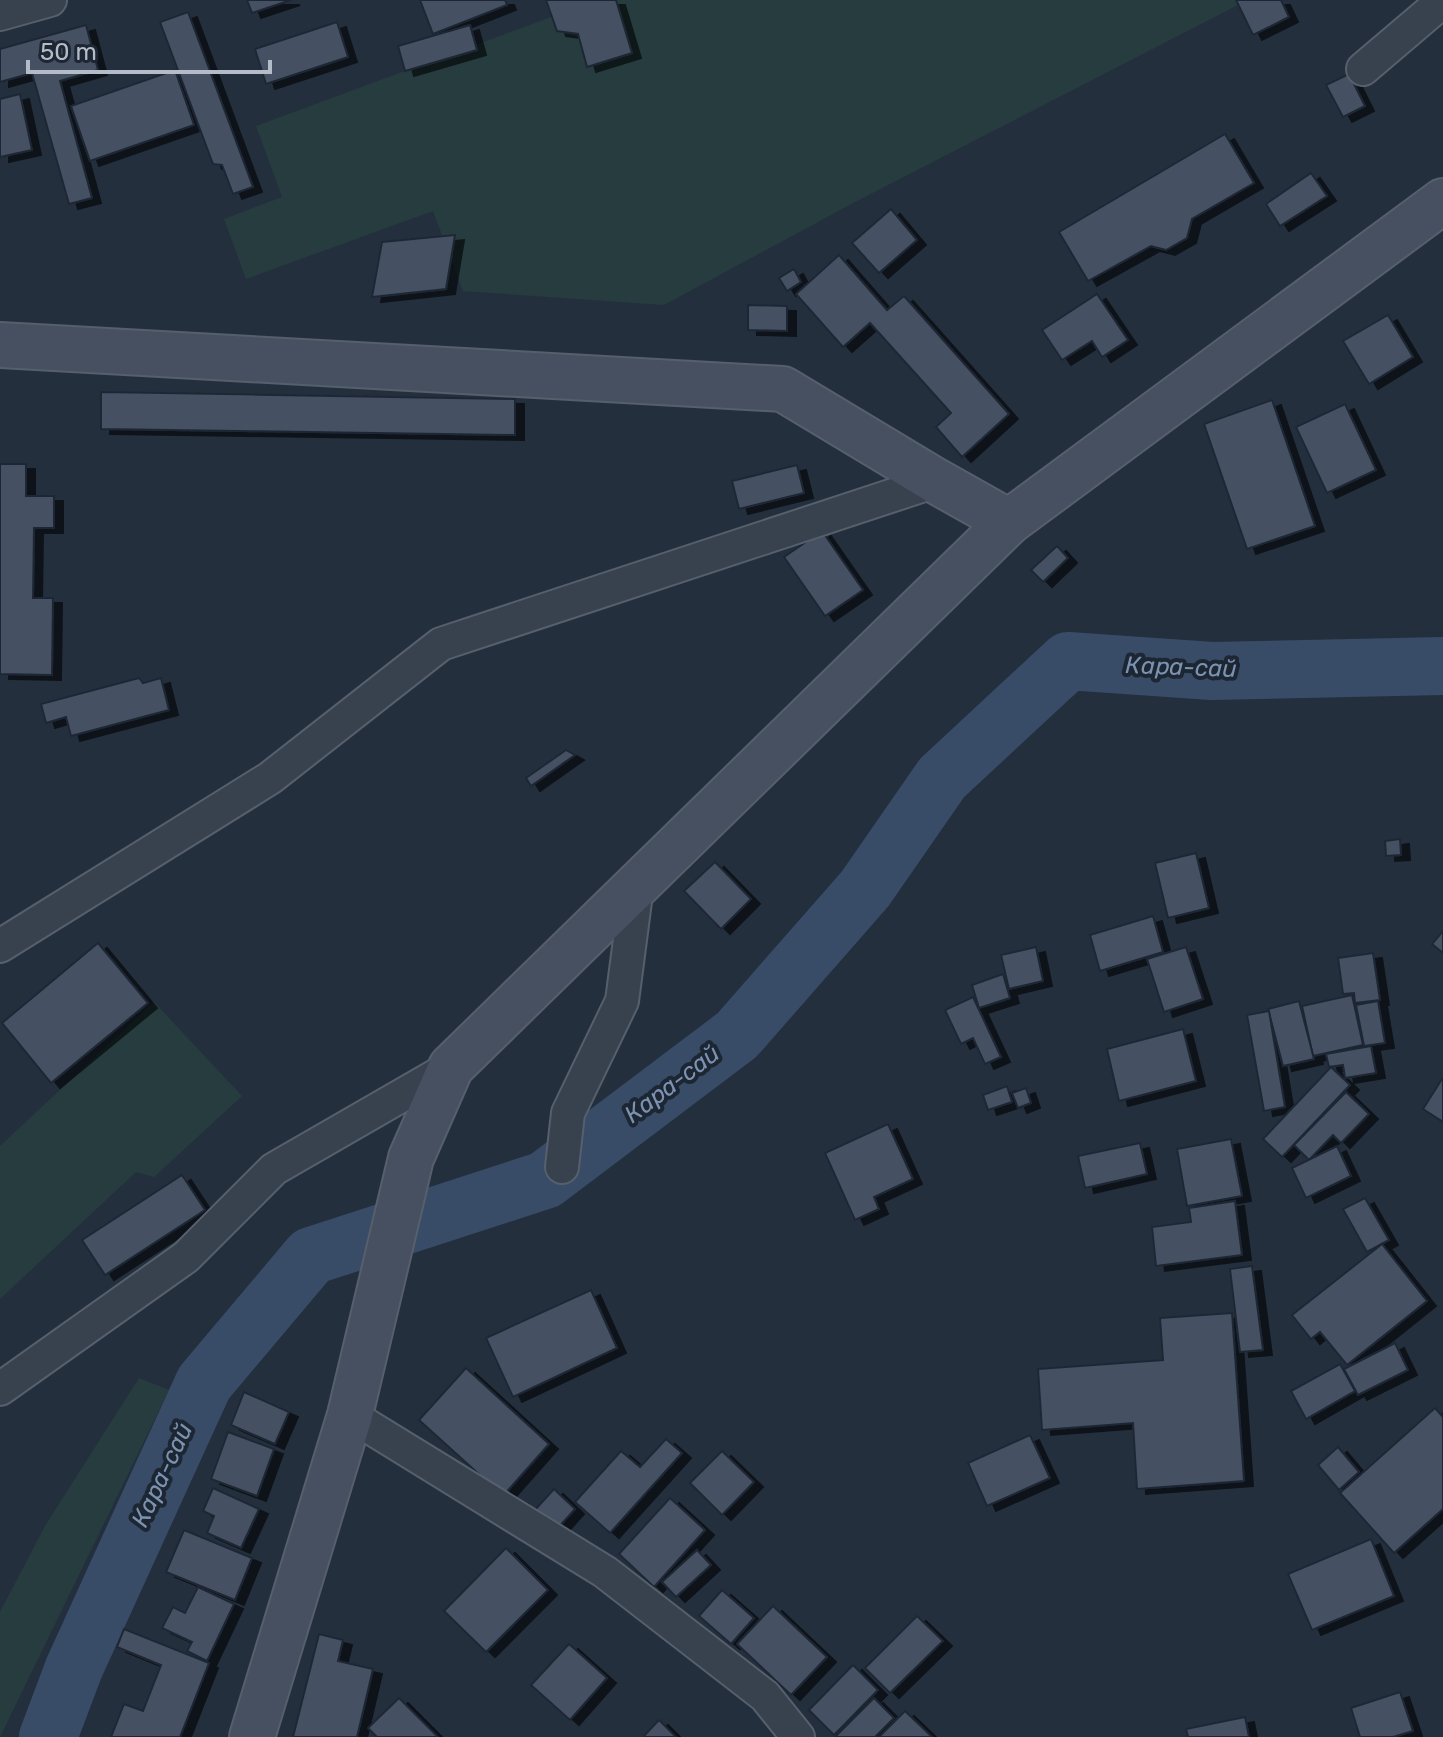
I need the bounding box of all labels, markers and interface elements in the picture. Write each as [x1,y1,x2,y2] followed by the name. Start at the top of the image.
[28,24,270,74] scale bar
[40,38,97,66] text: 50 m
[1125,651,1237,683] water label: Кара-сай
[619,1039,725,1129] water label: Кара-сай
[126,1419,198,1531] water label: Кара-сай

